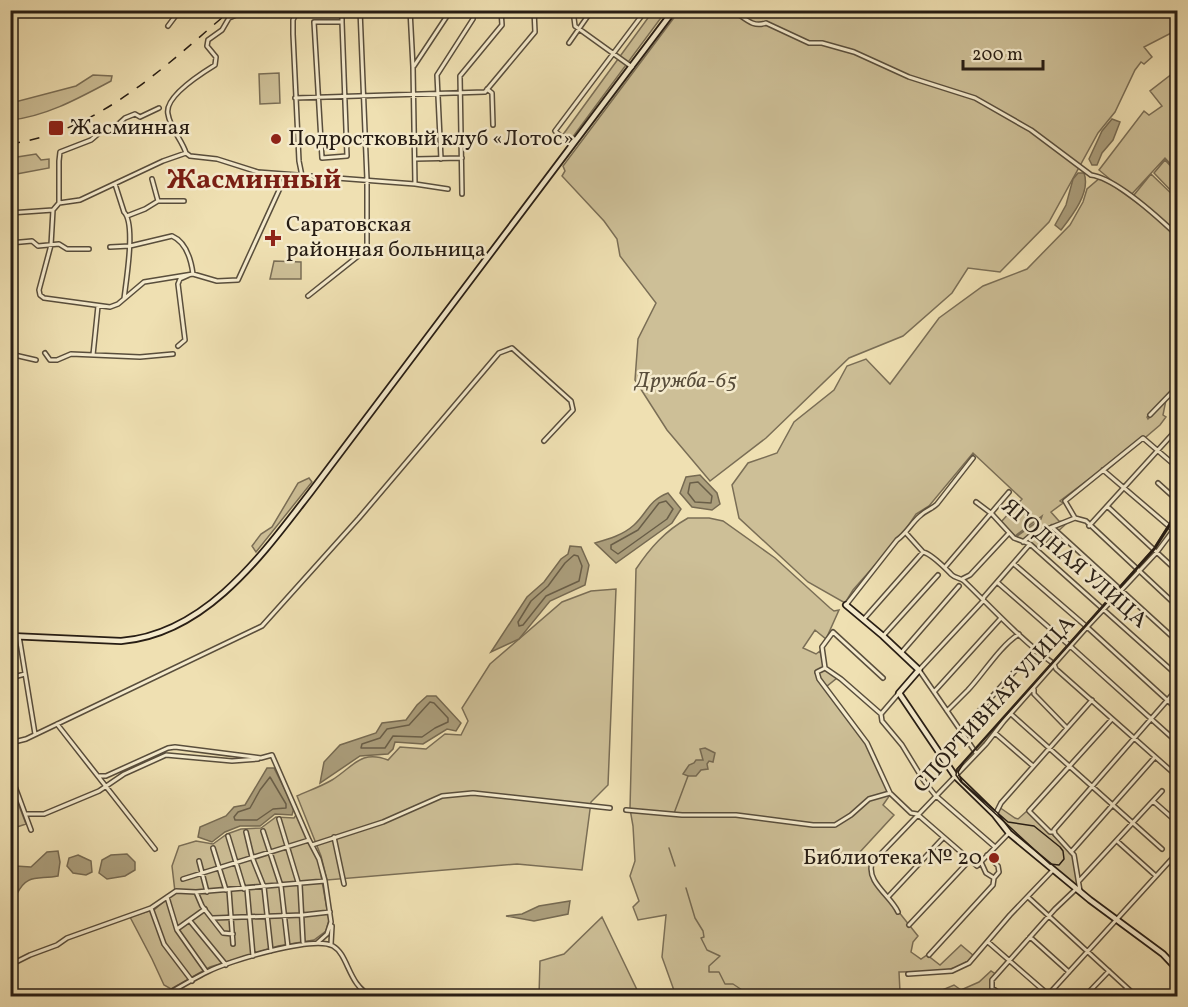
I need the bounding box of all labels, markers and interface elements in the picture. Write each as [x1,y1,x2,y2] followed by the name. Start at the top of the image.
[963,33,1042,71] scale bar
[972,43,1023,68] text: 200 m
[70,113,190,144] place label: Жасминная
[47,119,65,137] marker: Жасминная
[288,124,574,155] place label: Подростковый клуб «Лотос»
[269,132,283,146] marker: Подростковый клуб «Лотос»
[167,161,341,200] district label: Жасминный
[286,210,486,266] place label: Саратовская районная больница
[264,229,282,247] marker: Саратовская районная больница
[633,366,737,397] park label: Дружба-65
[994,492,1154,636] street label: ЯГОДНАЯ УЛИЦА
[907,610,1083,800] street label: СПОРТИВНАЯ УЛИЦА
[803,843,982,874] place label: Библиотека № 20
[987,851,1001,865] marker: Библиотека № 20

